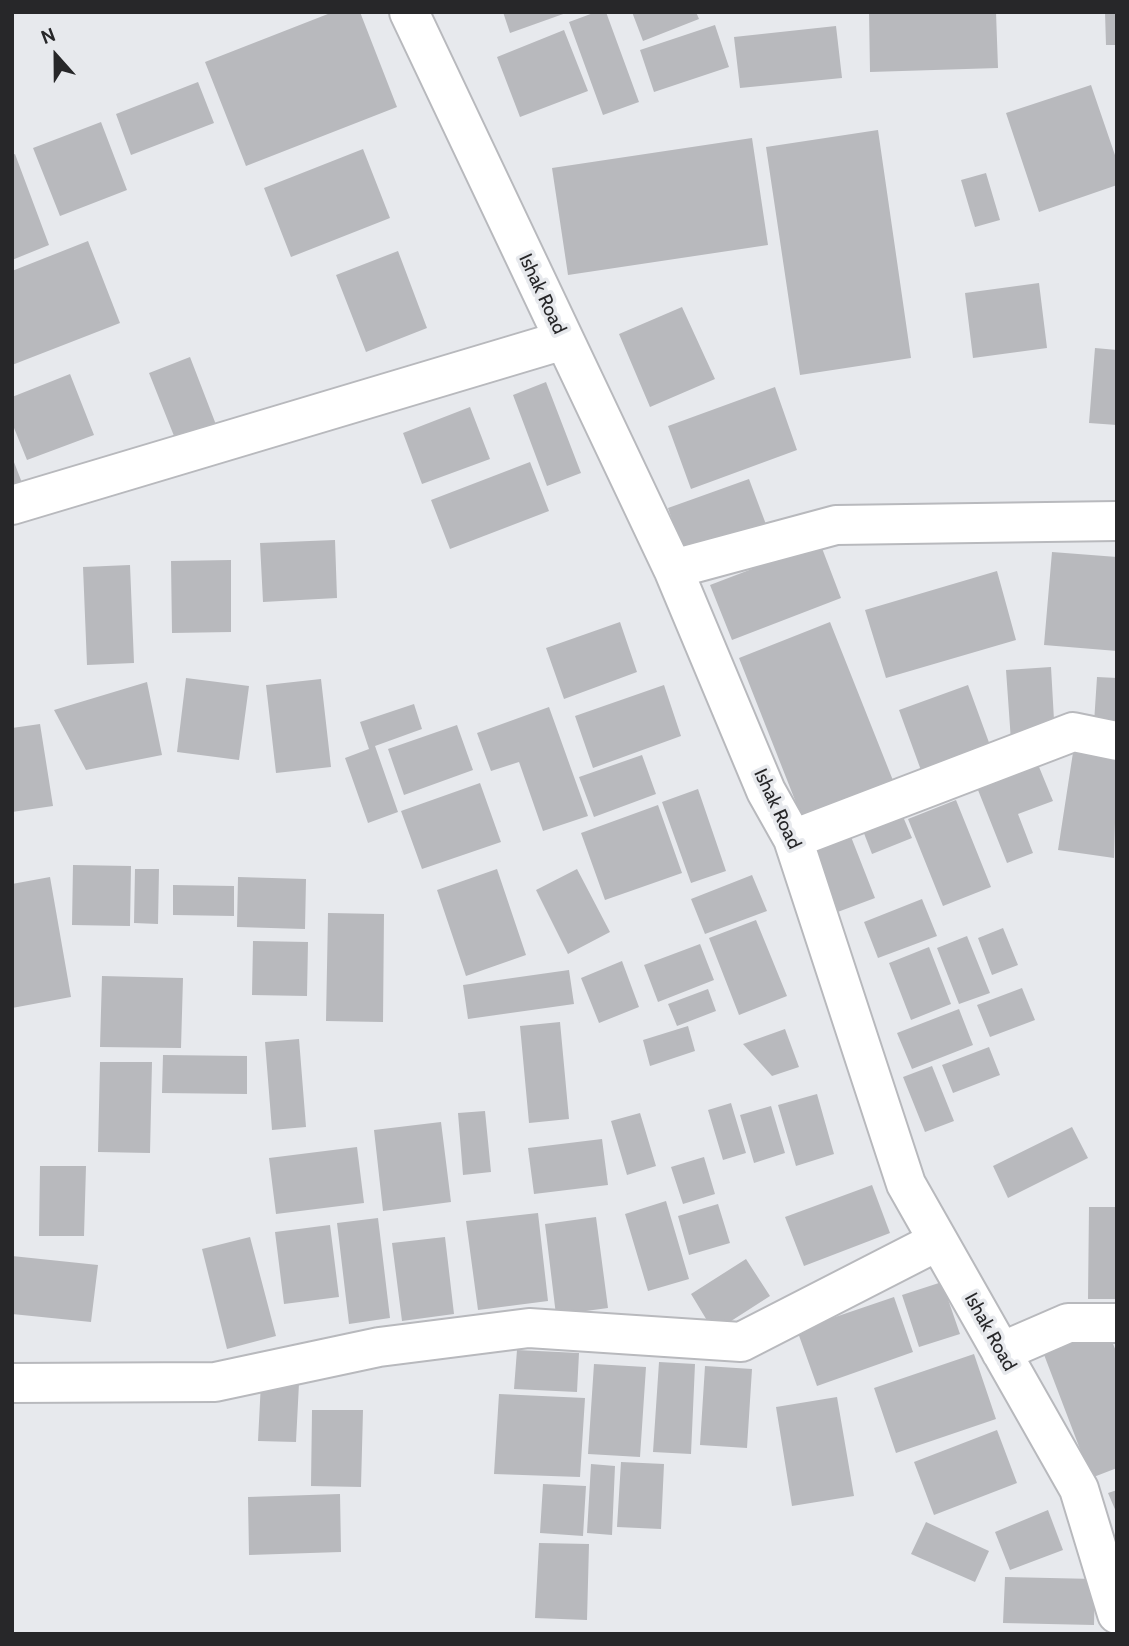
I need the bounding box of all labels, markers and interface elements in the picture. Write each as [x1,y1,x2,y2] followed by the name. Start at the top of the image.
[21,21,91,91] north arrow
[38,23,59,49] text: N
[514,250,570,338] street label: Ishak Road
[749,765,805,853] street label: Ishak Road
[959,1289,1021,1375] street label: Ishak Road

